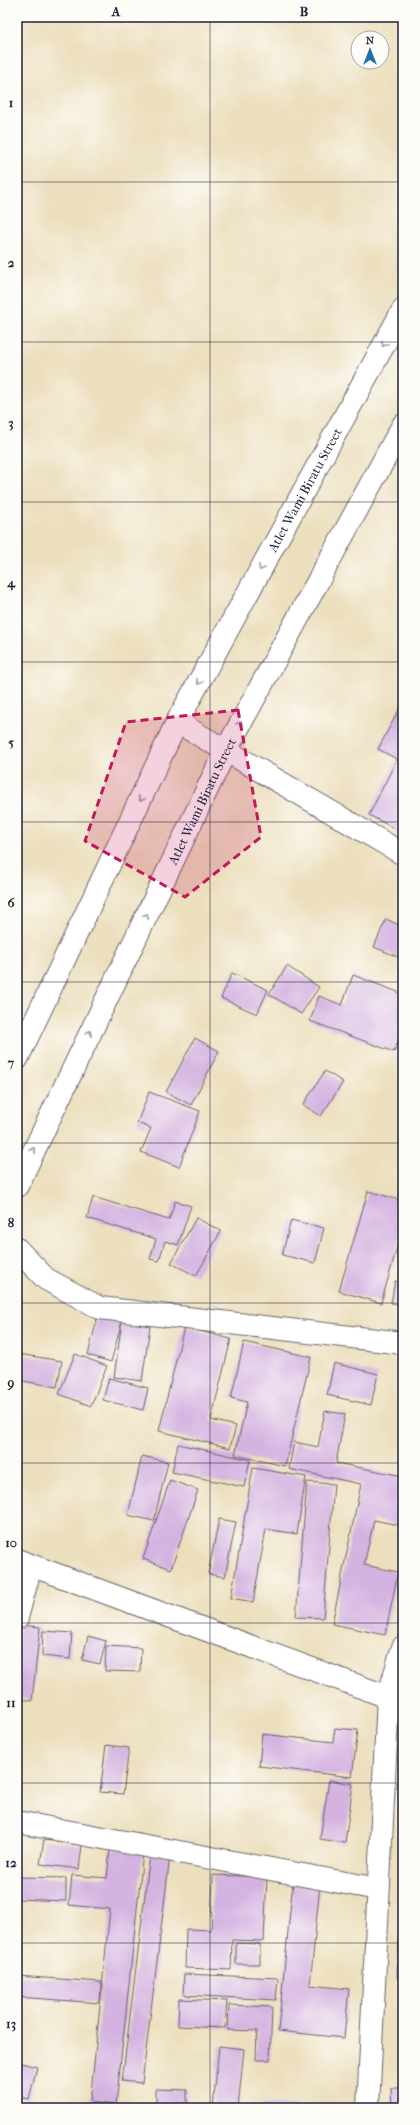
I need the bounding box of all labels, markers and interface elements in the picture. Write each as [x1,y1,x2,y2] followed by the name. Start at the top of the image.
[111,4,121,19] text: A
[300,4,309,19] text: B
[350,30,390,70] north arrow
[366,34,375,47] text: N
[9,95,14,110] text: 1
[8,255,15,270] text: 2
[382,340,389,347] one-way arrow
[8,415,14,431] text: 3
[264,425,345,555] street label: Atlet Wami Biratu Street
[259,564,266,572] one-way arrow
[6,575,16,591] text: 4
[196,678,204,686] one-way arrow
[236,721,243,728] one-way arrow
[8,735,14,750] text: 5
[165,735,239,868] street label: Atlet Wami Biratu Street
[138,794,146,802] one-way arrow
[7,895,15,910] text: 6
[141,913,149,920] one-way arrow
[84,1030,92,1037] one-way arrow
[7,1055,15,1070] text: 7
[28,1147,36,1155] one-way arrow
[8,1215,15,1230] text: 8
[7,1375,15,1391] text: 9
[5,1535,17,1550] text: 10
[6,1695,16,1710] text: 11
[5,1855,17,1870] text: 12
[6,2016,16,2032] text: 13

